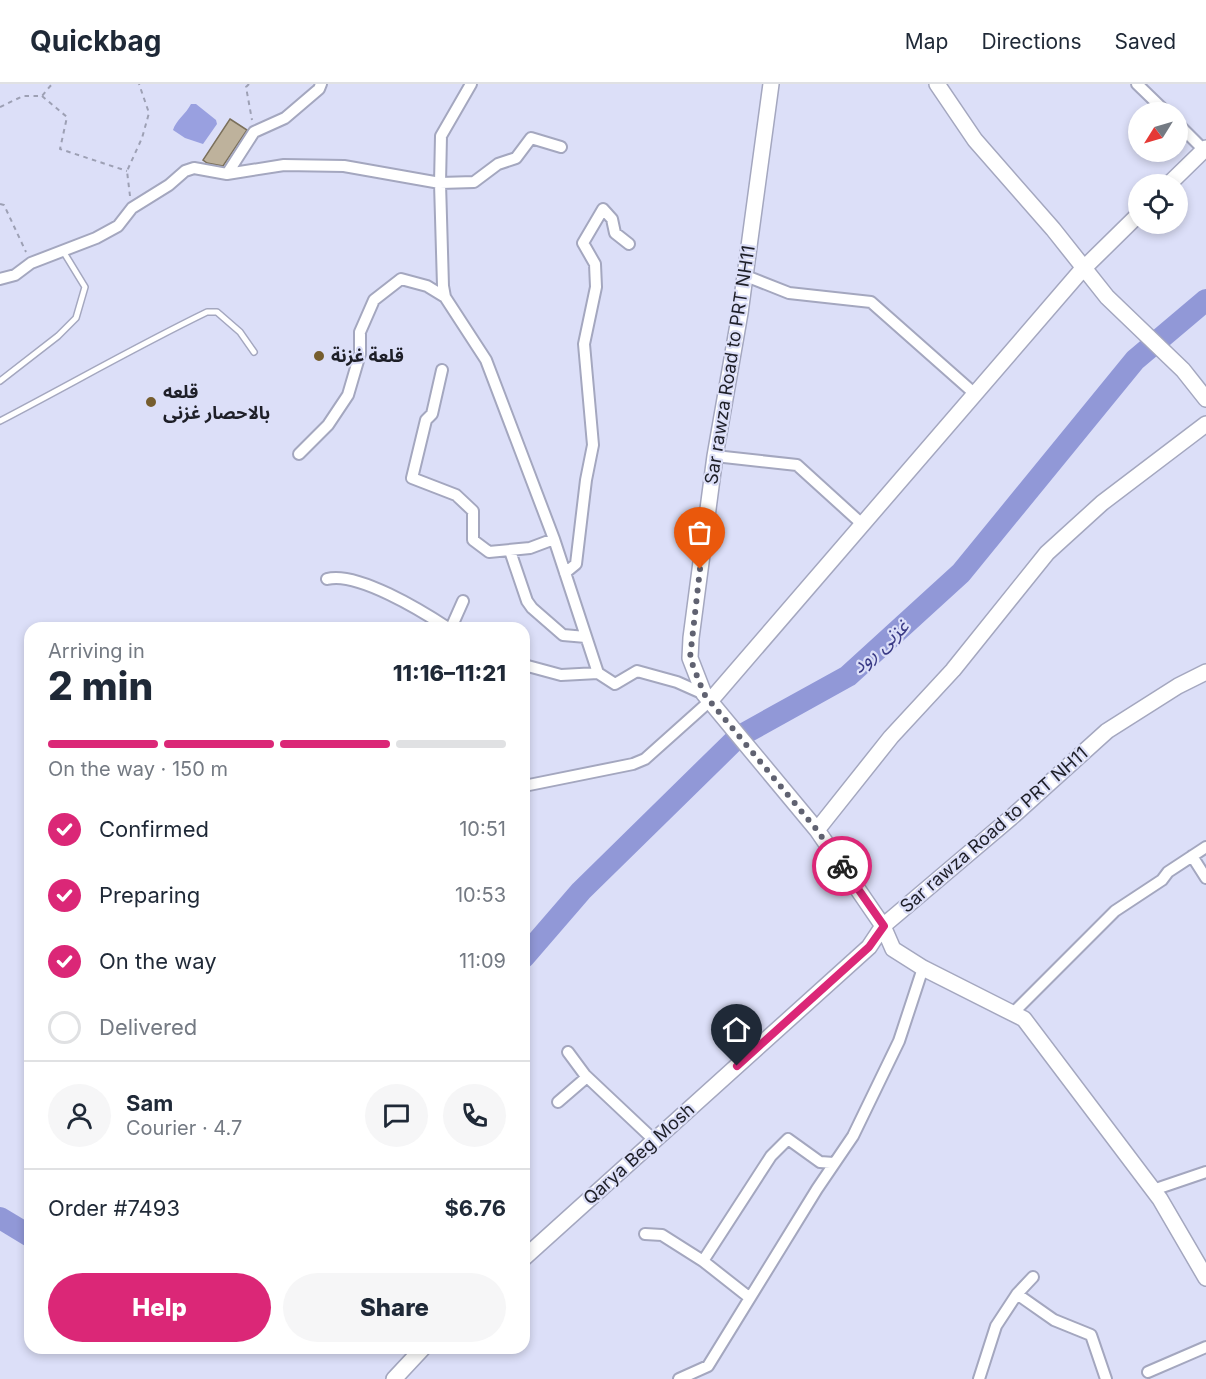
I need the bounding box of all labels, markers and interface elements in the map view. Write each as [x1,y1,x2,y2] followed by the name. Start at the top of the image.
[30,24,161,58] text: Quickbag
[905,29,948,54] text: Map
[981,29,1082,54] text: Directions
[1115,29,1176,54] text: Saved
[1128,102,1188,162] north arrow
[1128,102,1188,234] map controls
[1128,174,1188,234] button: locate
[700,244,759,486] street label: Sar rawza Road to PRT NH11
[331,345,404,367] place label: قلعة غزنة
[312,349,326,363] marker: قلعة غزنة
[163,381,270,424] place label: قلعه بالاحصار غزنی
[144,395,158,409] marker: قلعه بالاحصار غزنی
[674,507,725,569] pin
[683,516,716,549] icon: bag
[846,614,914,678] water label: غزنی رود
[48,639,145,663] text: Arriving in
[393,660,506,686] text: 11:16–11:21
[48,662,153,709] text: 2 min
[896,742,1092,917] street label: Sar rawza Road to PRT NH11
[48,757,228,781] text: On the way · 150 m
[48,813,81,846] icon: check
[99,816,209,842] text: Confirmed
[459,817,506,841] text: 10:51
[812,836,872,896] courier
[826,850,859,883] icon: bike
[48,879,81,912] icon: check
[99,882,200,908] text: Preparing
[455,883,506,907] text: 10:53
[48,945,81,978] icon: check
[99,948,217,974] text: On the way
[459,949,506,973] text: 11:09
[711,1004,762,1066] pin
[720,1013,753,1046] icon: home
[99,1014,197,1040] text: Delivered
[48,1084,111,1147] button: person
[365,1084,428,1147] button: chat
[443,1084,506,1147] button: phone
[126,1090,173,1116] text: Sam
[579,1098,698,1209] street label: Qarya Beg Mosh
[126,1116,242,1140] text: Courier · 4.7
[48,1195,180,1221] text: Order #7493
[444,1195,506,1221] text: $6.76
[48,1273,271,1342] button: Help
[283,1273,506,1342] button: Share

